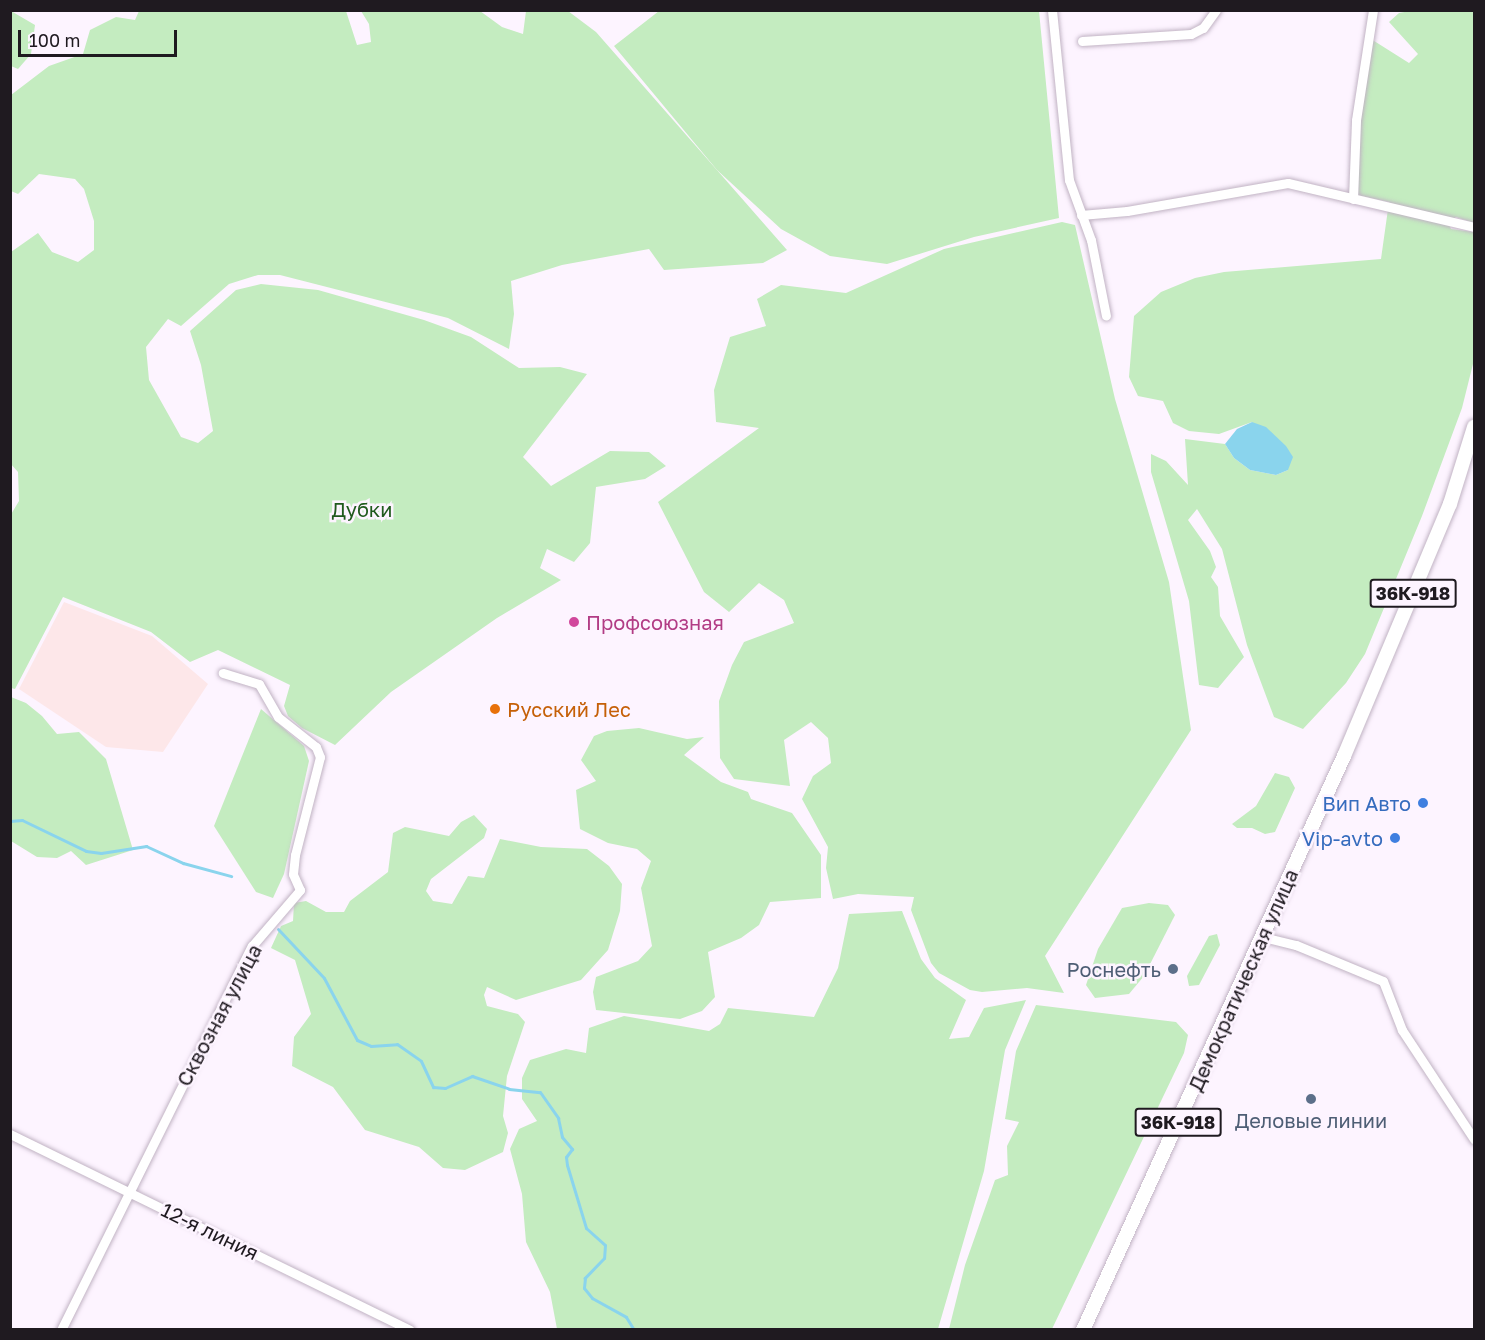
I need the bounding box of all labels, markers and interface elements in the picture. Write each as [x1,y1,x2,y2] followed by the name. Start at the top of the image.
[21,18,180,56] scale bar
[29,29,80,51] text: 100 m
[332,497,392,521] park label: Дубки
[1370,578,1456,608] road number: 36К-918
[586,610,724,634] place label: Профсоюзная
[567,615,581,629] marker: Профсоюзная
[507,697,631,721] place label: Русский Лес
[488,702,502,716] marker: Русский Лес
[1322,791,1411,815] place label: Вип Авто
[1416,796,1430,810] marker: Вип Авто
[1302,826,1383,850] place label: Vip-avto
[1388,831,1402,845] marker: Vip-avto
[1183,865,1303,1095] street label: Демократическая улица
[171,940,267,1090] street label: Сквозная улица
[1067,957,1161,981] place label: Роснефть
[1166,962,1180,976] marker: Роснефть
[1304,1092,1318,1106] marker: Деловые линии
[1134,1107,1222,1137] road number: 36К-918
[1235,1108,1387,1132] place label: Деловые линии
[158,1197,262,1265] street label: 12-я линия

